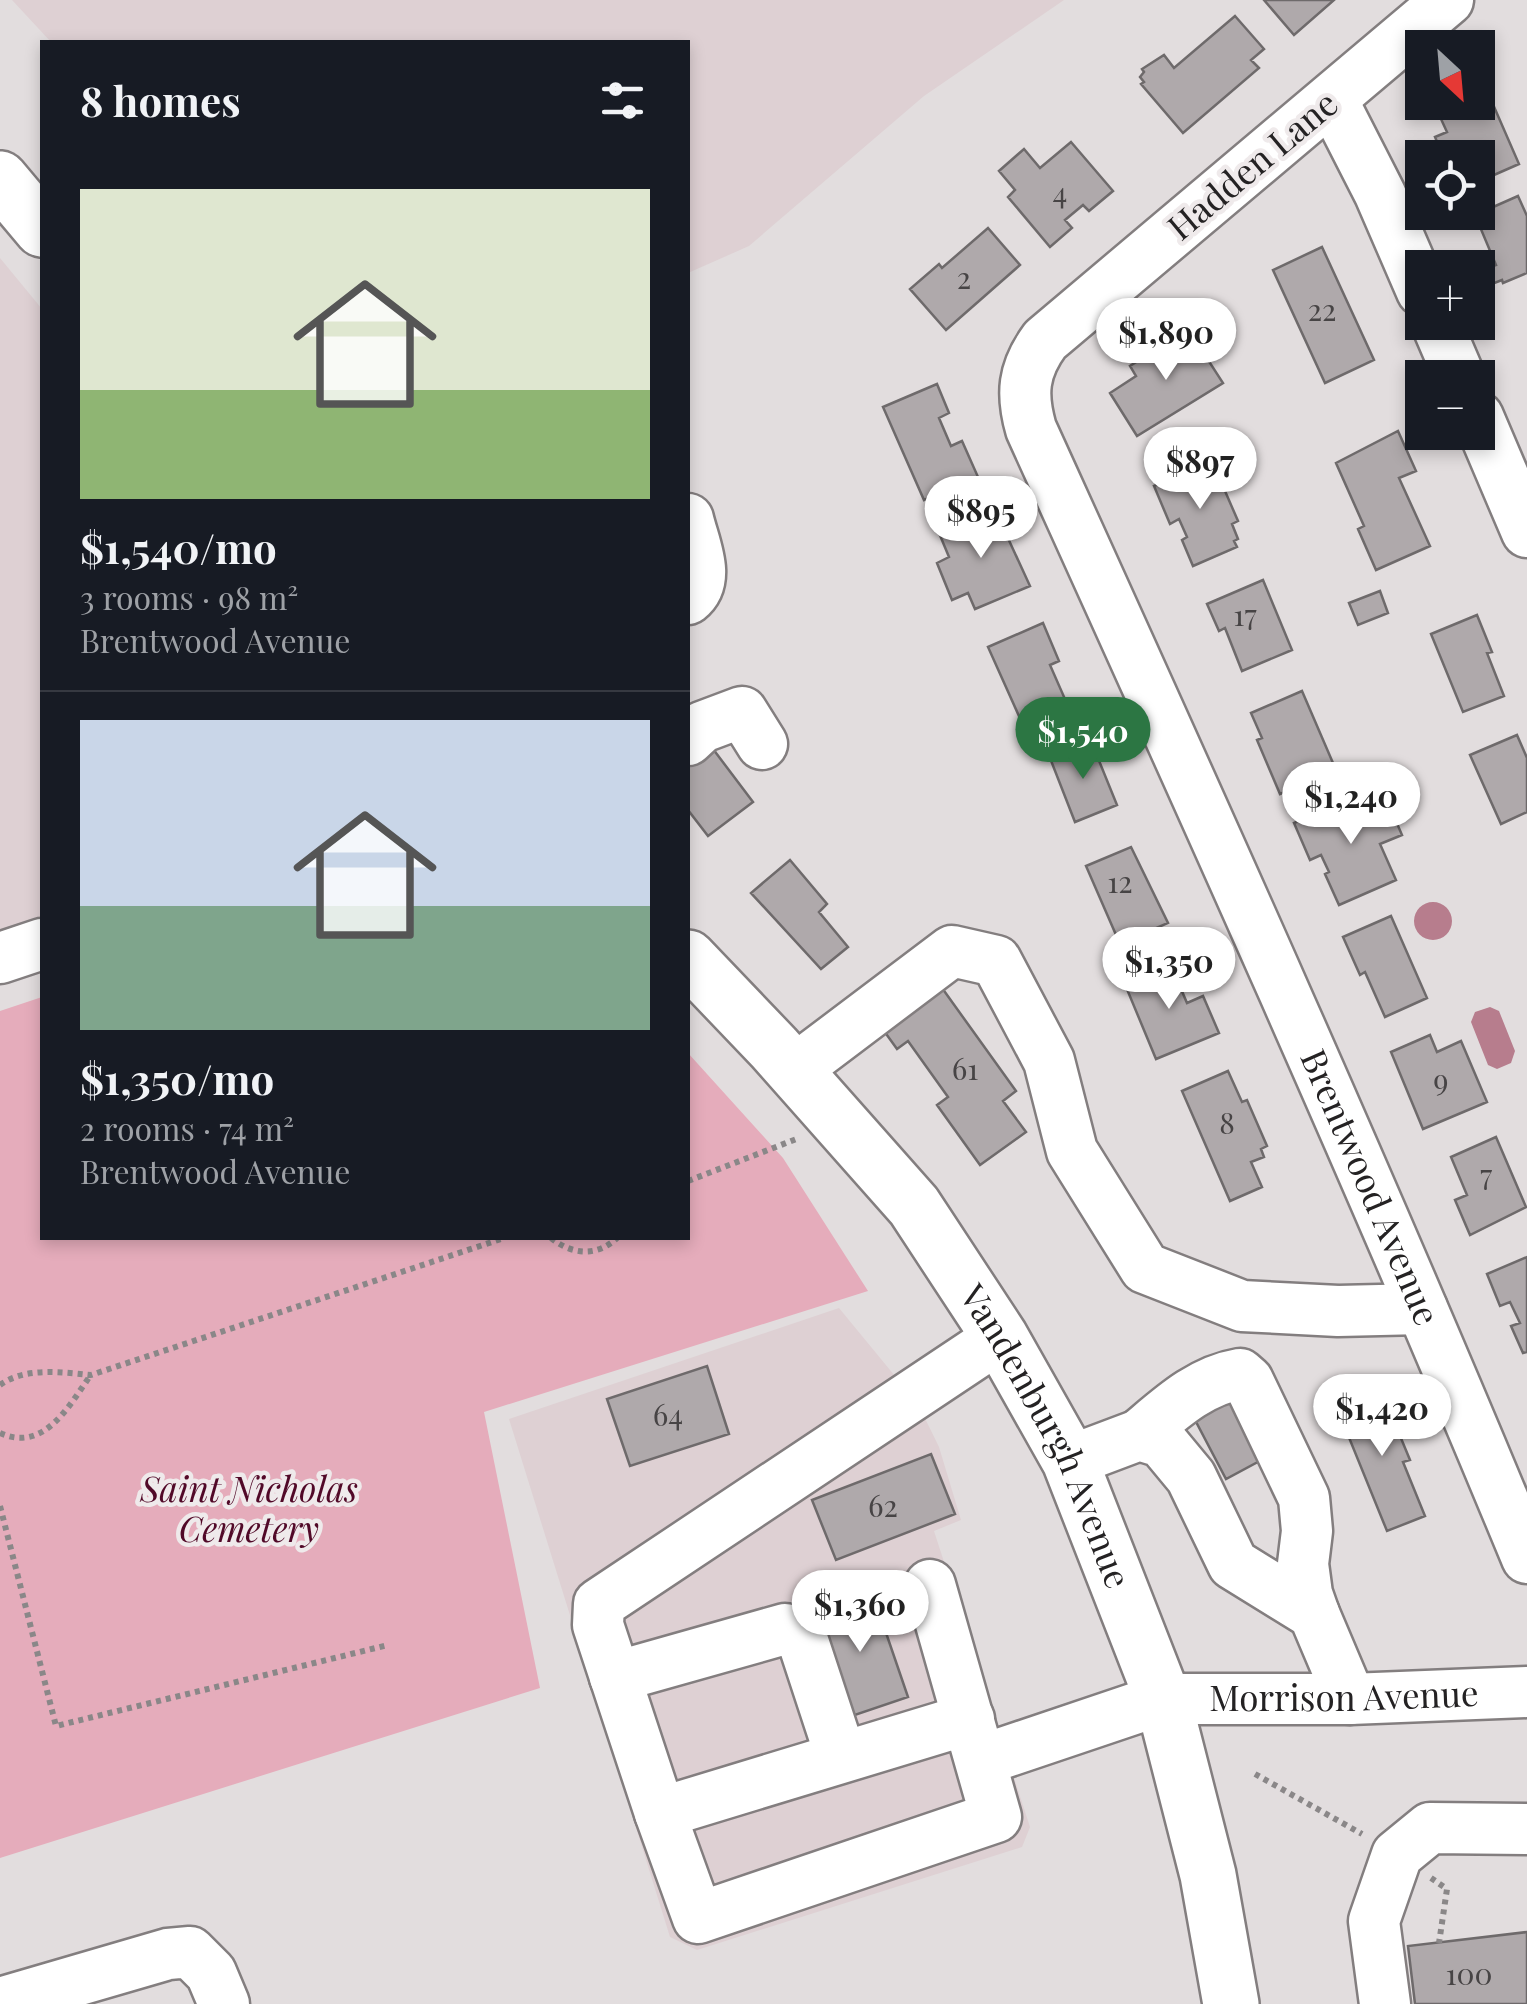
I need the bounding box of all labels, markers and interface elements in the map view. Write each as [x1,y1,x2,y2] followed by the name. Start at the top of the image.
[1405,30,1495,120] north arrow
[1405,30,1495,450] map controls
[80,72,241,128] text: 8 homes
[595,73,650,128] icon: filters
[1156,79,1346,249] street label: Hadden Lane
[1405,140,1495,230] button: locate
[1053,172,1067,212] house number: 4
[1405,250,1495,340] button: +
[275,254,455,434] icon: home
[957,257,971,297] house number: 2
[1308,289,1336,329] house number: 22
[1085,298,1247,383] pin: $1,890
[1118,309,1214,352] text: $1,890
[1405,360,1495,450] button: −
[1141,427,1259,512] pin: $897
[1166,438,1234,481] text: $897
[922,476,1040,561] pin: $895
[947,487,1015,530] text: $895
[80,519,277,575] text: $1,540/mo
[80,575,298,618] text: 3 rooms · 98 m²
[1233,594,1257,634] house number: 17
[80,618,351,661] text: Brentwood Avenue
[1002,697,1164,782] pin: $1,540
[1037,708,1129,751] text: $1,540
[1270,762,1432,847] pin: $1,240
[1304,773,1398,816] text: $1,240
[275,785,455,965] icon: home
[1107,861,1133,901] house number: 12
[1088,927,1250,1012] pin: $1,350
[1124,938,1214,981] text: $1,350
[1291,1041,1452,1332] street label: Brentwood Avenue
[952,1048,978,1088] house number: 61
[80,1050,274,1106] text: $1,350/mo
[1433,1059,1449,1099] house number: 9
[1219,1102,1235,1142] house number: 8
[80,1106,294,1149] text: 2 rooms · 74 m²
[80,1149,351,1192] text: Brentwood Avenue
[1480,1154,1492,1194] house number: 7
[950,1274,1143,1594] street label: Vandenburgh Avenue
[1301,1374,1463,1459] pin: $1,420
[1335,1385,1429,1428] text: $1,420
[653,1394,683,1434] house number: 64
[139,1464,358,1551] park label: Saint Nicholas Cemetery
[868,1485,898,1525] house number: 62
[779,1570,941,1655] pin: $1,360
[814,1581,906,1624] text: $1,360
[1209,1668,1479,1720] street label: Morrison Avenue
[1445,1953,1493,1993] house number: 100

